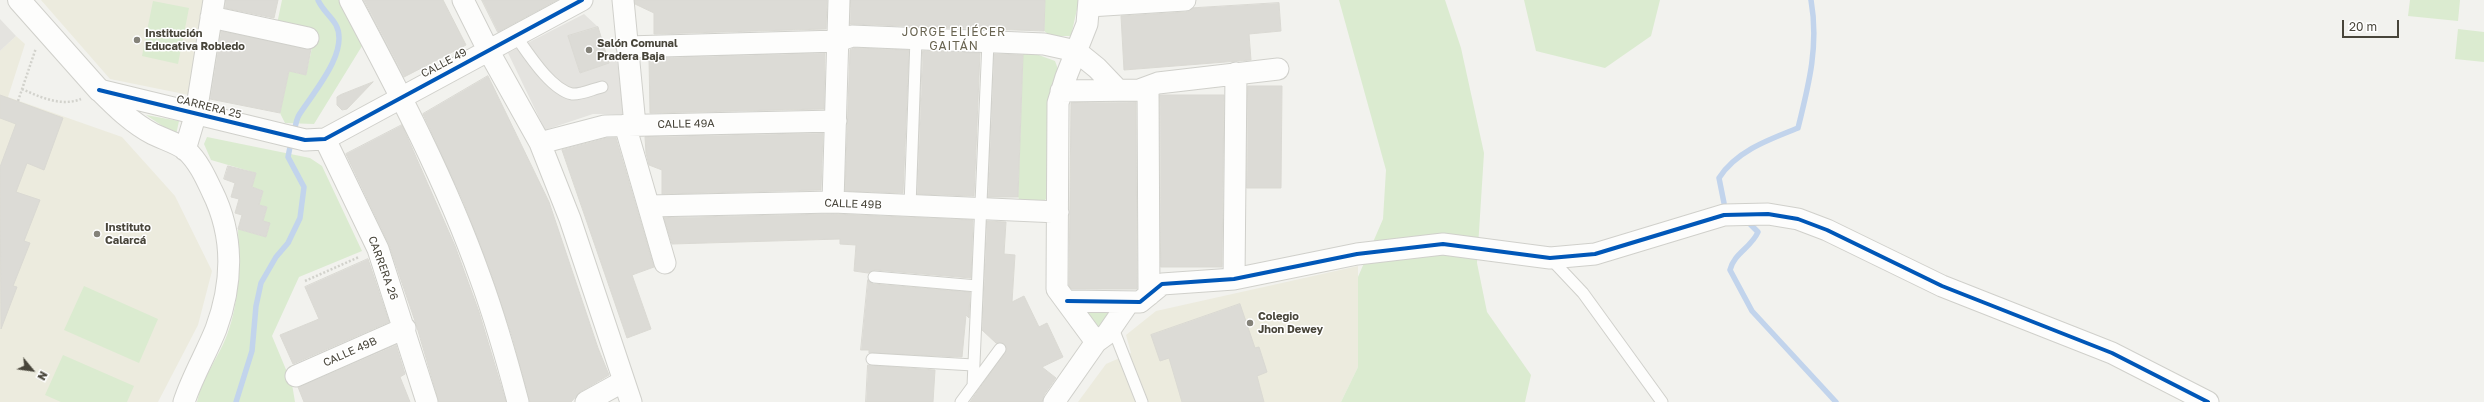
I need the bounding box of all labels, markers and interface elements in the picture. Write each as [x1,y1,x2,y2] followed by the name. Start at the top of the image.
[2344,12,2401,38] scale bar
[2349,19,2377,34] text: 20 m
[902,25,1006,53] district label: JORGE ELIÉCER GAITÁN
[145,27,245,53] place label: Institución Educativa Robledo
[132,35,142,45] marker: Institución Educativa Robledo
[597,37,678,63] place label: Salón Comunal Pradera Baja
[419,45,469,81] street label: CALLE 49
[584,45,594,55] marker: Salón Comunal Pradera Baja
[175,93,243,121] street label: CARRERA 25
[657,117,715,131] street label: CALLE 49A
[824,196,882,212] street label: CALLE 49B
[105,221,151,247] place label: Instituto Calarcá
[92,229,102,239] marker: Instituto Calarcá
[365,234,401,302] street label: CARRERA 26
[1258,310,1323,336] place label: Colegio Jhon Dewey
[1245,318,1255,328] marker: Colegio Jhon Dewey
[321,334,379,370] street label: CALLE 49B
[12,350,52,390] north arrow
[35,369,51,383] text: N

